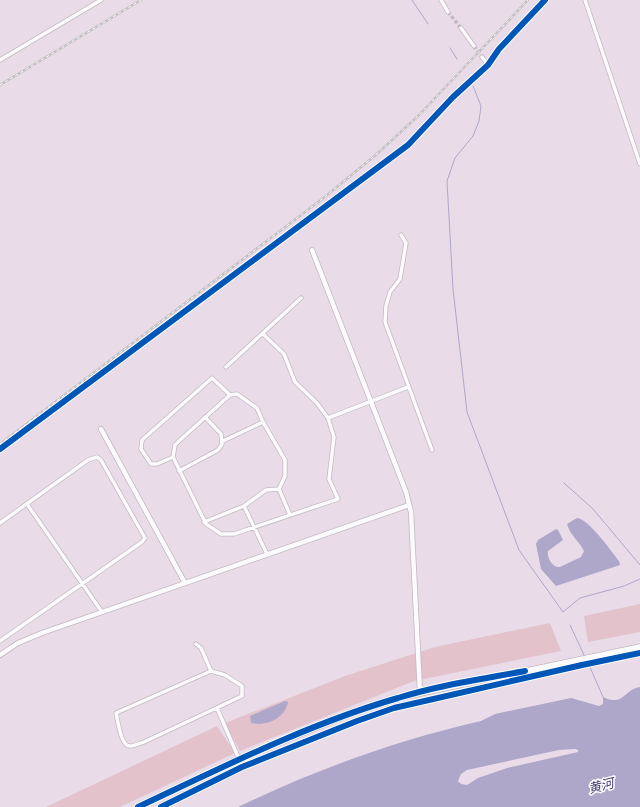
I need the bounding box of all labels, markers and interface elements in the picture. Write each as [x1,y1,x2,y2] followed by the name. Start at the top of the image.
[587,775,618,796] water label: 黄河

